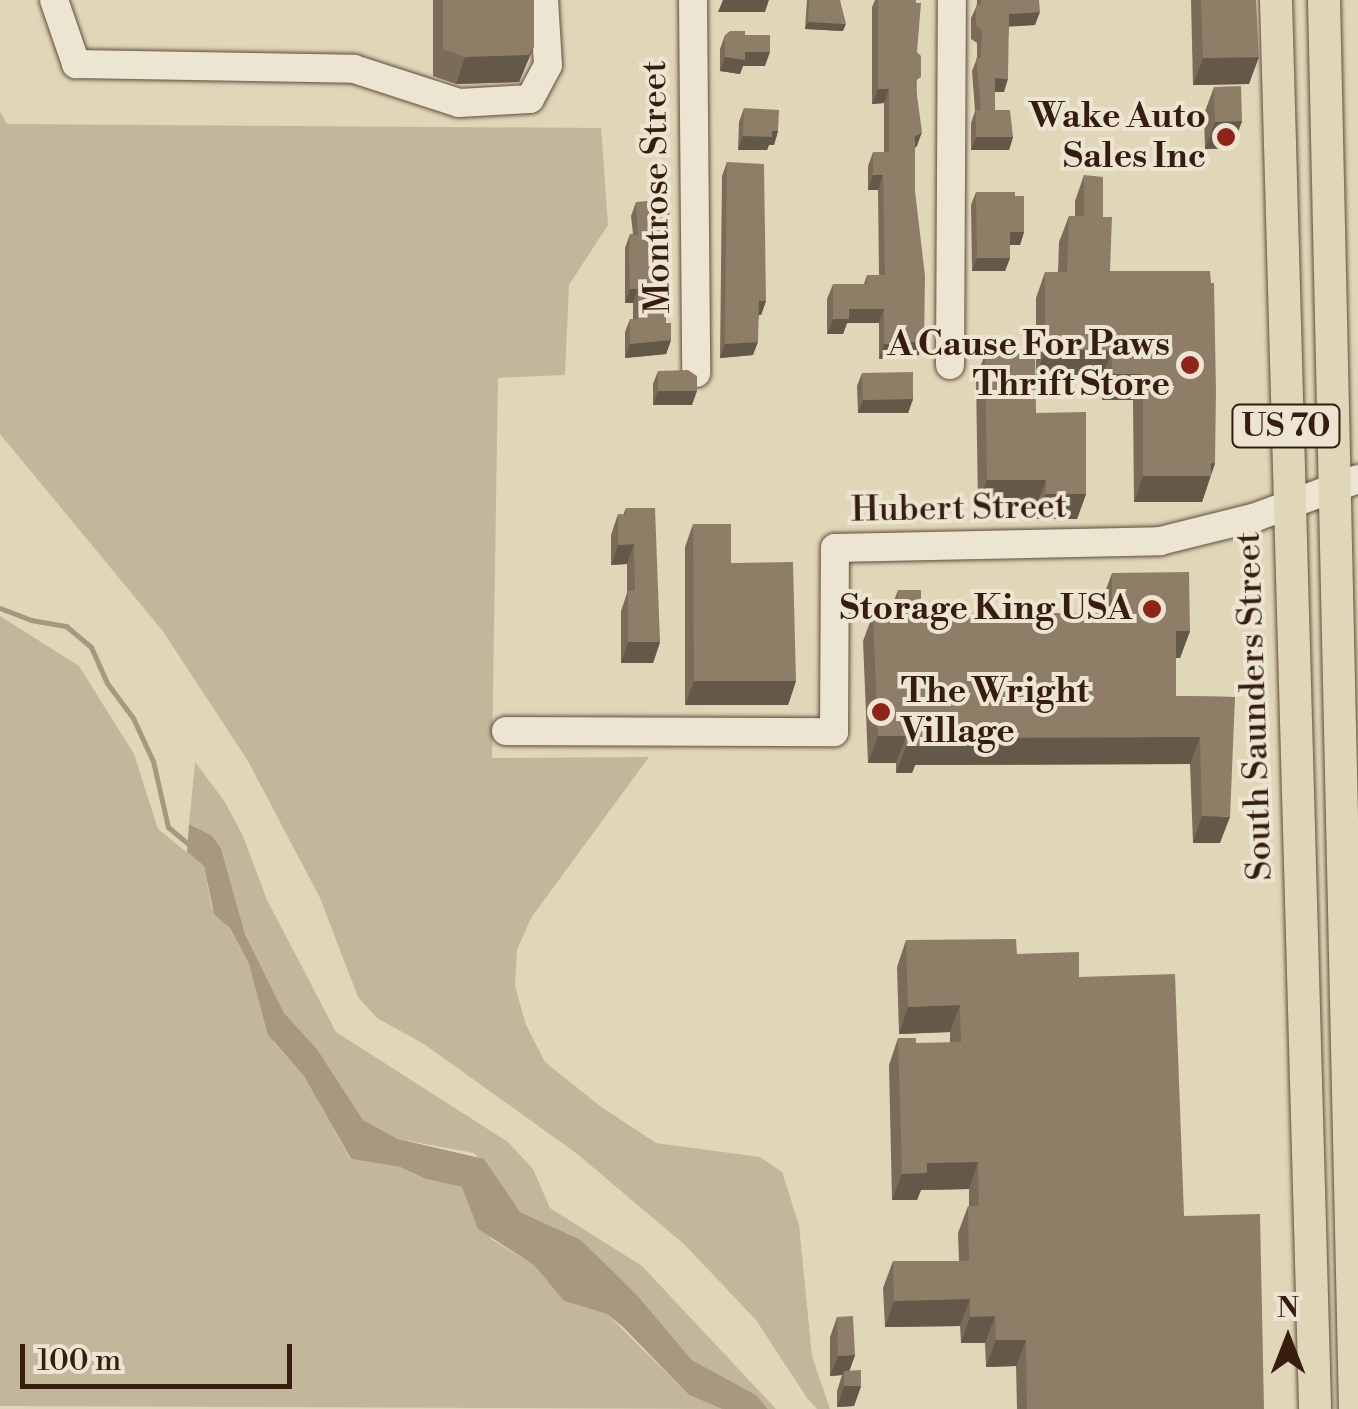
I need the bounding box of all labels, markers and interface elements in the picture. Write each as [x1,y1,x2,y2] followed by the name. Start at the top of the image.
[634,60,680,314] street label: Montrose Street
[1029,96,1206,178] place label: Wake Auto Sales Inc
[1215,126,1237,148] marker: Wake Auto Sales Inc
[887,324,1170,406] place label: A Cause For Paws Thrift Store
[1179,354,1201,376] marker: A Cause For Paws Thrift Store
[1231,399,1341,453] road number: US 70
[850,486,1068,532] street label: Hubert Street
[1228,531,1282,881] street label: South Saunders Street
[840,588,1132,630] place label: Storage King USA
[1141,598,1163,620] marker: Storage King USA
[901,671,1089,753] place label: The Wright Village
[870,701,892,723] marker: The Wright Village
[1238,1289,1338,1389] north arrow
[1277,1291,1299,1326] text: N
[25,1324,298,1386] scale bar
[37,1342,121,1380] text: 100 m

